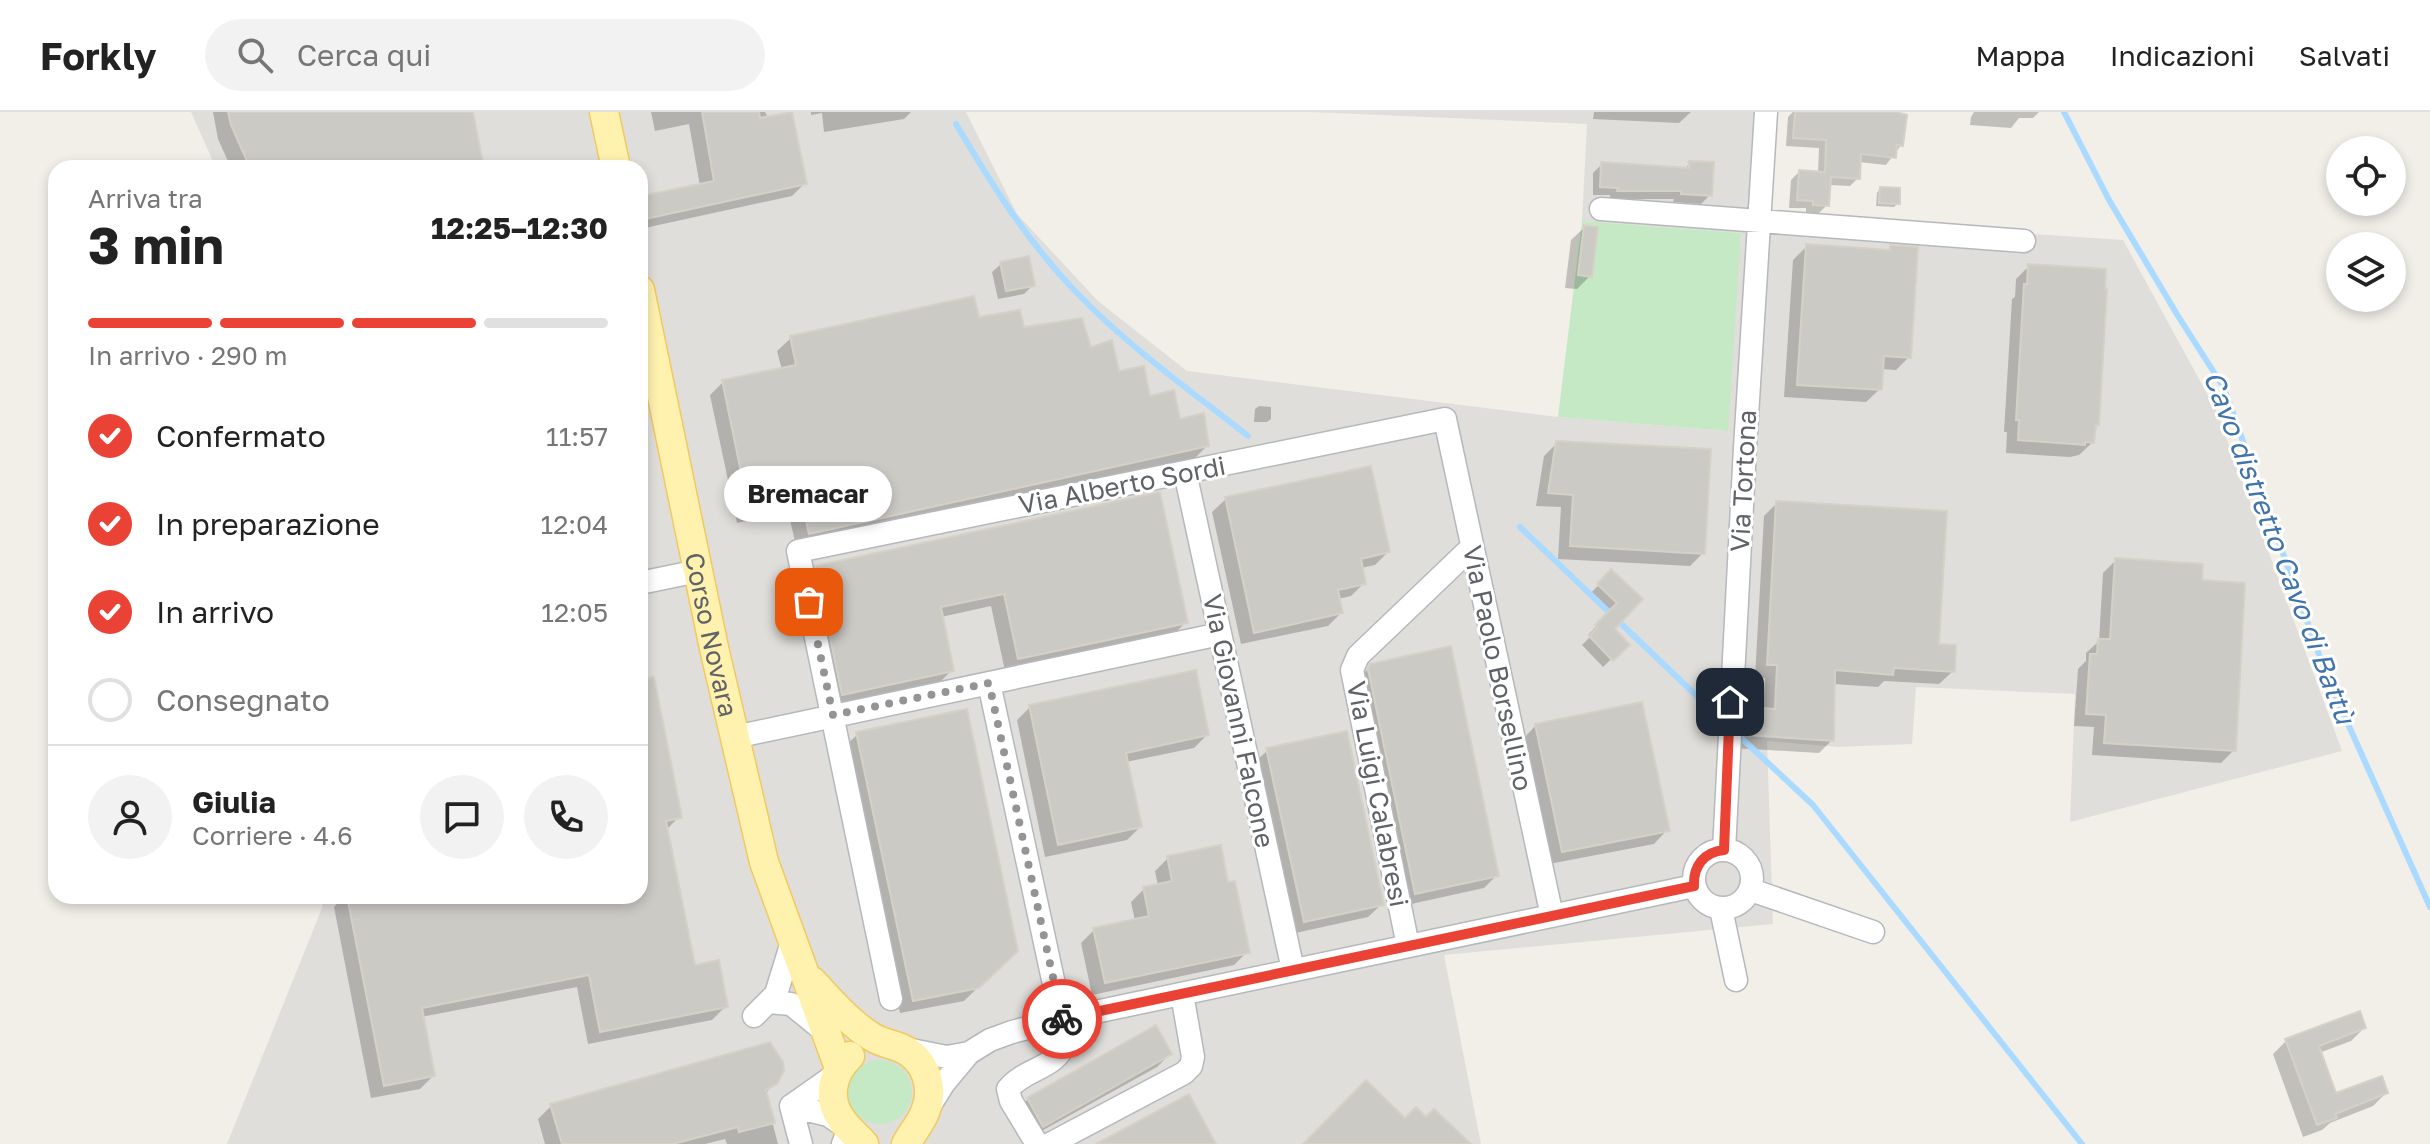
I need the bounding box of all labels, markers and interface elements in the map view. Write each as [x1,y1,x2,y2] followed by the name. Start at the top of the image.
[205,19,765,91] search box
[40,33,157,78] text: Forkly
[233,33,277,77] icon: search
[297,37,431,73] text: Cerca qui
[1975,39,2066,72] text: Mappa
[2110,39,2255,72] text: Indicazioni
[2299,39,2390,72] text: Salvati
[2326,136,2406,312] map controls
[2326,136,2406,216] button: locate
[88,183,203,214] text: Arriva tra
[431,210,608,246] text: 12:25–12:30
[88,213,224,275] text: 3 min
[2326,232,2406,312] button: layers
[88,340,287,371] text: In arrivo · 290 m
[2197,366,2363,730] water label: Cavo distretto Cavo di Battù
[1724,409,1762,553] street label: Via Tortona
[88,414,132,458] icon: check
[156,418,326,454] text: Confermato
[546,421,608,452] text: 11:57
[1016,450,1228,520] street label: Via Alberto Sordi
[725,466,893,522] callout: Bremacar
[747,478,869,509] text: Bremacar
[88,502,132,546] icon: check
[156,506,380,542] text: In preparazione
[541,509,608,540] text: 12:04
[1457,542,1539,794] street label: Via Paolo Borsellino
[679,550,745,720] street label: Corso Novara
[775,568,843,636] pin
[787,580,831,624] icon: bag
[88,590,132,634] icon: check
[1197,591,1281,851] street label: Via Giovanni Falcone
[156,594,274,630] text: In arrivo
[541,597,608,628] text: 12:05
[1696,668,1764,736] pin
[1341,679,1415,909] street label: Via Luigi Calabresi
[1708,680,1752,724] icon: home
[156,682,330,718] text: Consegnato
[88,775,172,859] button: person
[420,775,504,859] button: chat
[524,775,608,859] button: phone
[192,784,276,820] text: Giulia
[192,820,353,851] text: Corriere · 4.6
[1022,979,1102,1059] courier
[1040,997,1084,1041] icon: bike

